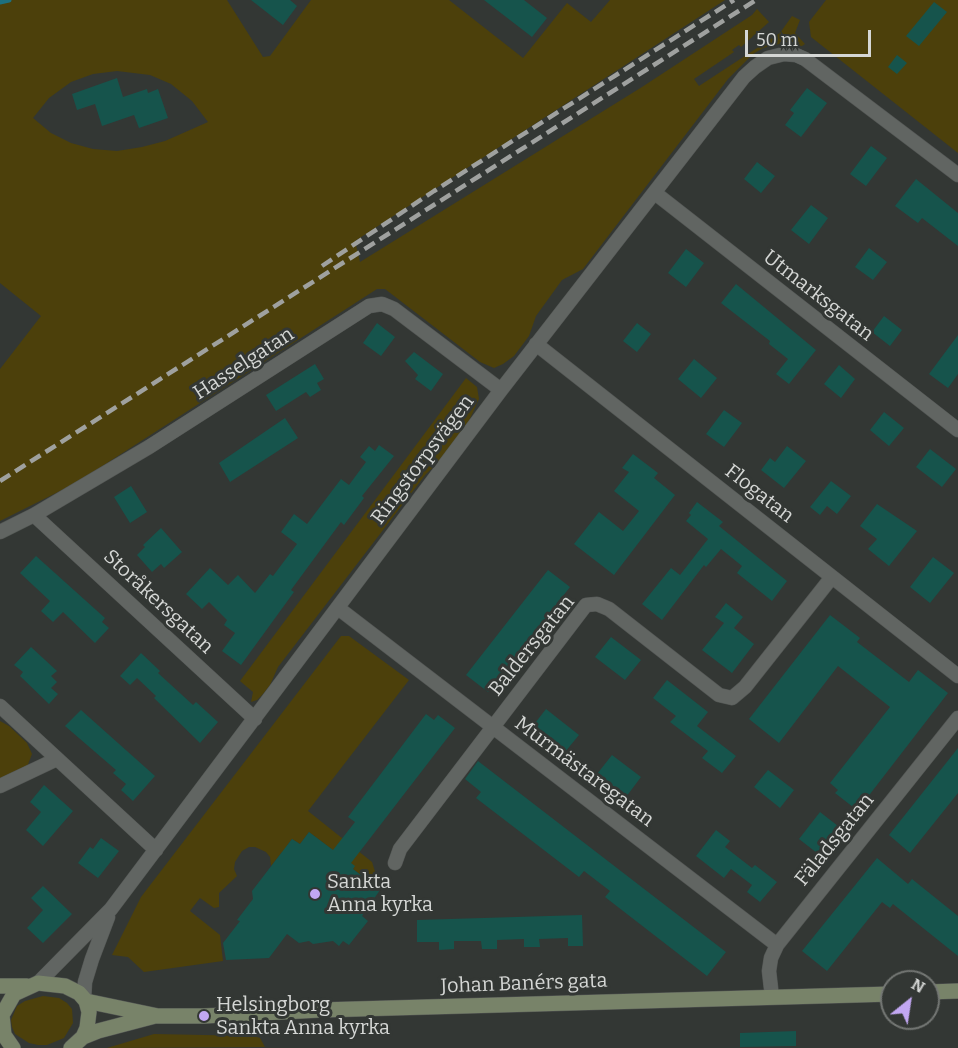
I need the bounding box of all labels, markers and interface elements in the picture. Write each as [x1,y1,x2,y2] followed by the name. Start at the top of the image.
[748,18,874,56] scale bar
[756,29,798,51] text: 50 m
[758,245,878,347] street label: Utmarksgatan
[189,323,299,405] street label: Hasselgatan
[367,391,479,529] street label: Ringstorpsvägen
[720,460,798,528] street label: Flogatan
[98,545,218,659] street label: Storåkersgatan
[484,591,580,701] street label: Baldersgatan
[510,712,658,832] street label: Murmästaregatan
[790,789,880,891] street label: Fäladsgatan
[327,870,433,917] place label: Sankta Anna kyrka
[308,887,322,901] marker: Sankta Anna kyrka
[440,969,608,999] street label: Johan Banérs gata
[880,970,940,1030] north arrow
[908,974,928,997] text: N
[216,993,390,1040] place label: Helsingborg Sankta Anna kyrka
[197,1009,211,1023] marker: Helsingborg Sankta Anna kyrka

